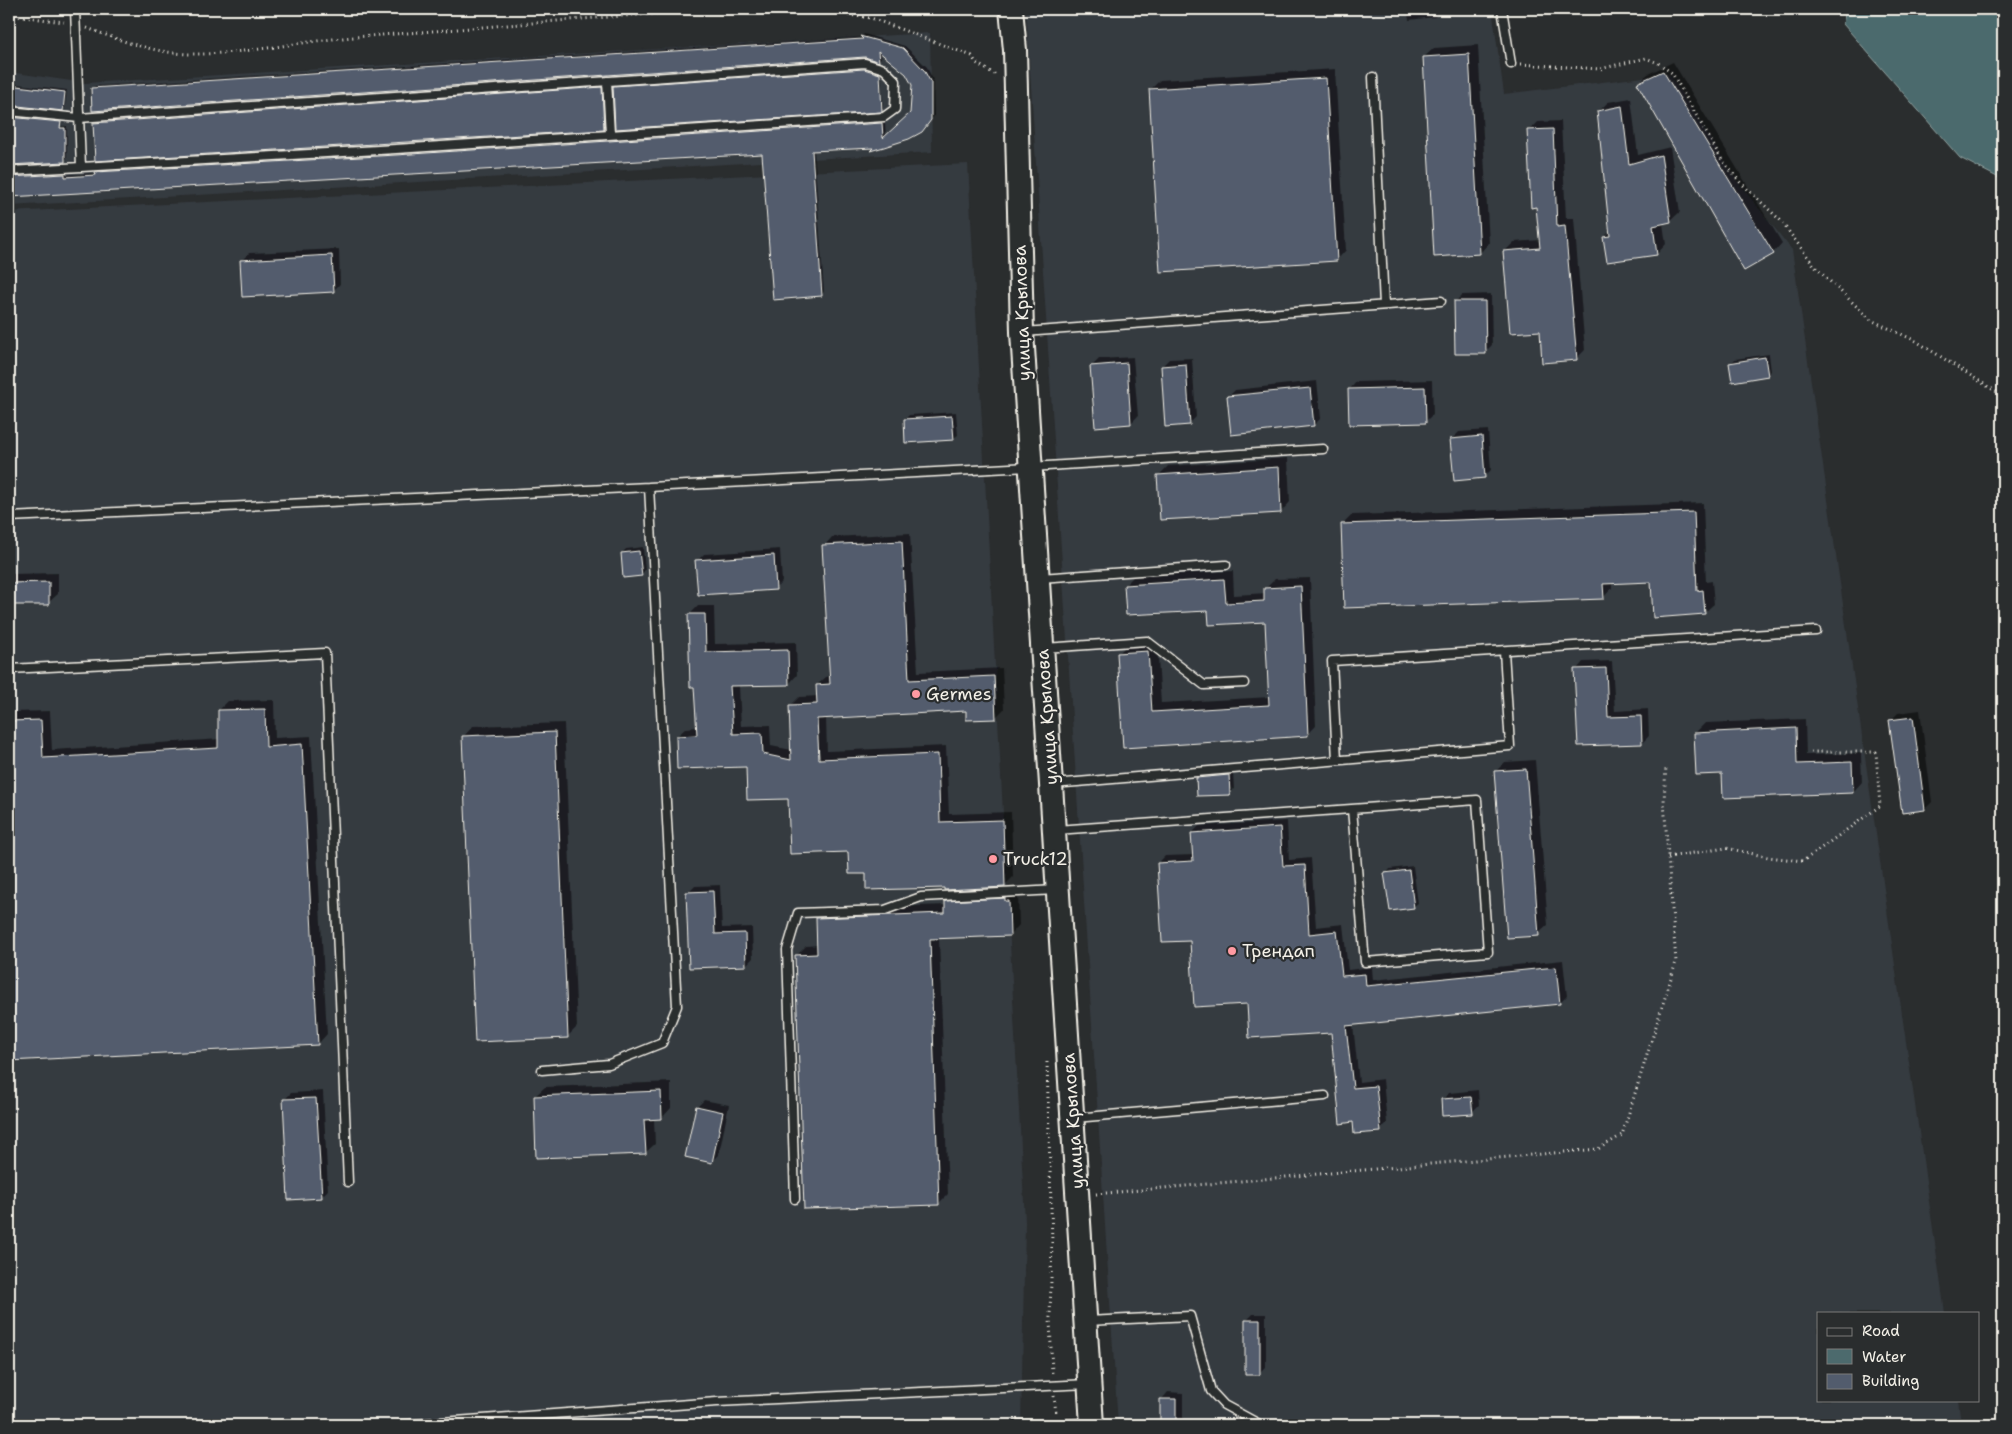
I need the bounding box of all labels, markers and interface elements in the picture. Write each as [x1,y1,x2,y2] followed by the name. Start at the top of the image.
[1008,245,1036,381] street label: улица Крылова
[1030,648,1064,786] street label: улица Крылова
[926,682,992,706] place label: Germes
[910,688,922,700] marker: Germes
[1003,847,1068,871] place label: Truck12
[987,853,999,865] marker: Truck12
[1242,939,1315,963] place label: Трендап
[1226,945,1238,957] marker: Трендап
[1056,1052,1090,1190] street label: улица Крылова
[1817,1312,1980,1402] legend
[1862,1321,1900,1341] text: Road
[1862,1347,1906,1367] text: Water
[1862,1371,1919,1391] text: Building

